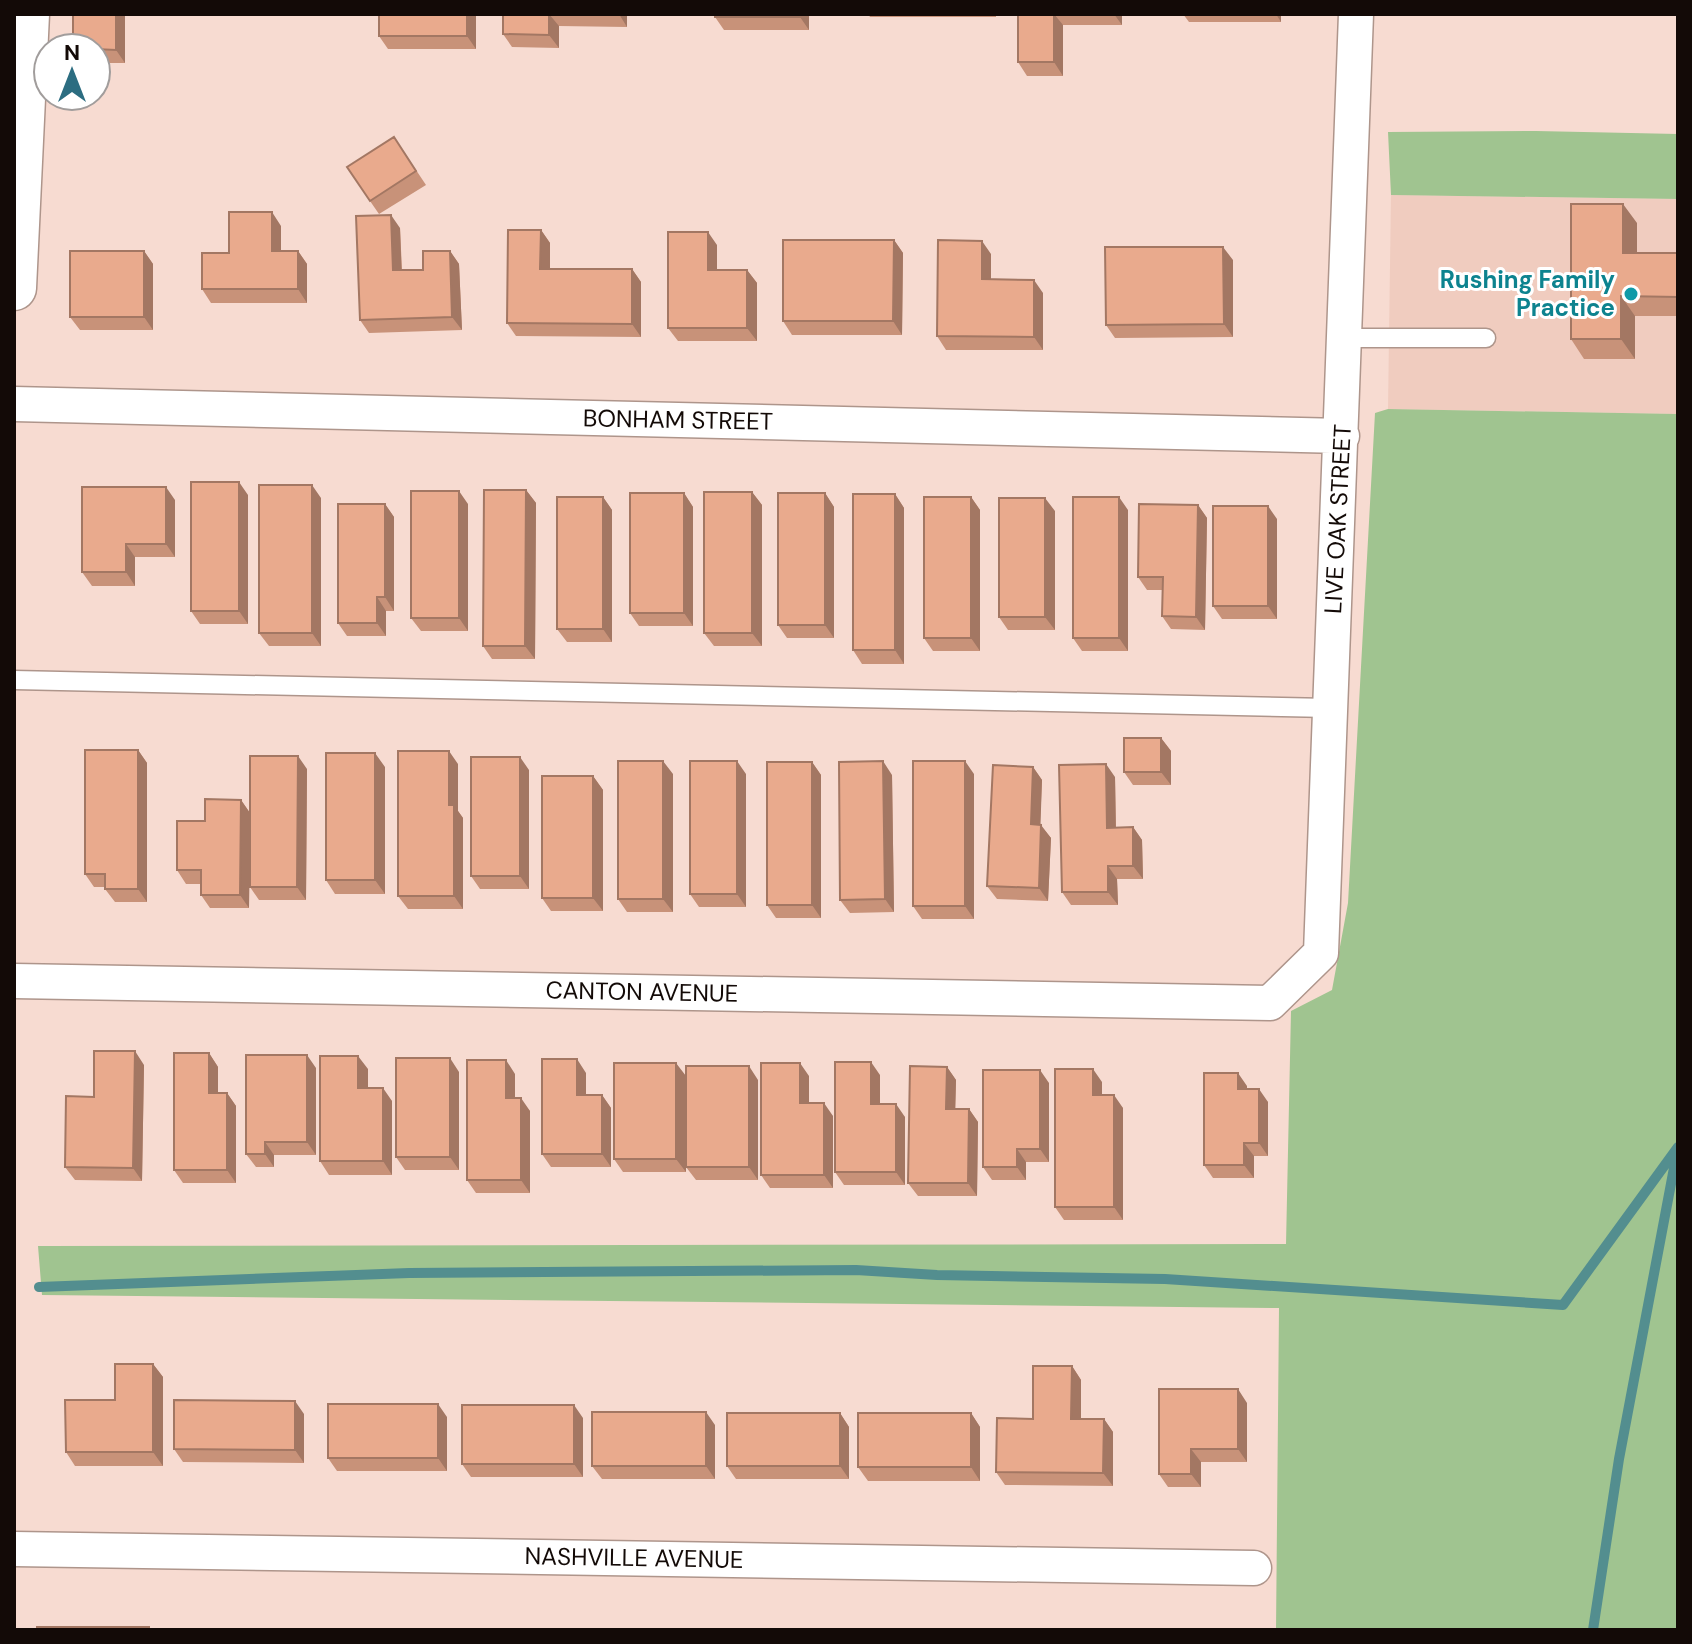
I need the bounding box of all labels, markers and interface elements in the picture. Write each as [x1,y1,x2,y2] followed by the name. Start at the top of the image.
[32,32,112,112] north arrow
[64,38,80,67] text: N
[1440,264,1615,323] place label: Rushing Family Practice
[1622,285,1640,303] marker: Rushing Family Practice
[583,402,773,437] street label: BONHAM STREET
[1317,423,1358,615] street label: LIVE OAK STREET
[545,974,739,1009] street label: CANTON AVENUE
[524,1540,744,1575] street label: NASHVILLE AVENUE

